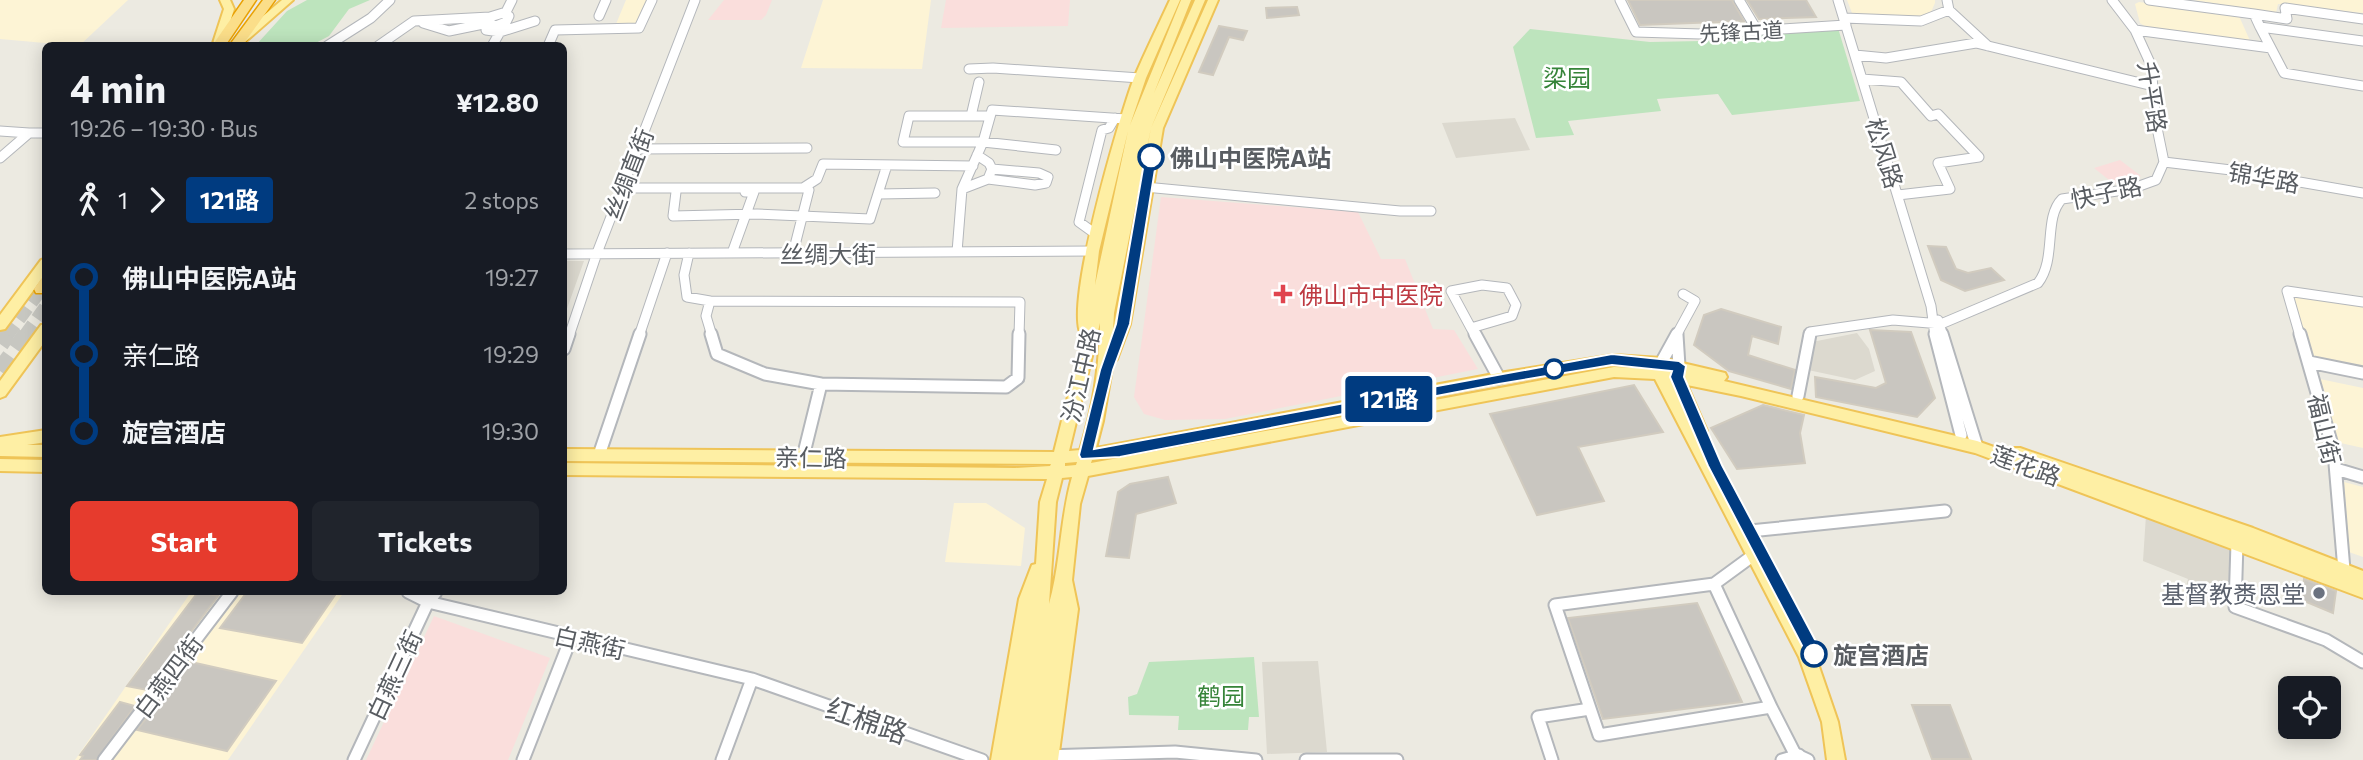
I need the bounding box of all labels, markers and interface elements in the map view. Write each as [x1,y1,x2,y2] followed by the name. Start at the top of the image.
[1698,16,1784,46] street label: 先锋古道
[2133,59,2173,135] street label: 升平路
[1543,63,1591,92] park label: 梁园
[70,64,166,111] text: 4 min
[456,86,539,117] text: ¥12.80
[70,114,258,142] text: 19:26 – 19:30 · Bus
[1861,114,1909,192] street label: 松风路
[597,124,659,224] street label: 丝绸直街
[1170,143,1331,172] place label: 佛山中医院A站
[1138,144,1164,170] marker: 佛山中医院A站
[2226,156,2302,198] street label: 锦华路
[2068,170,2144,214] street label: 快子路
[70,181,108,219] icon: walk
[138,181,176,219] icon: forward
[200,185,259,214] text: 121路
[118,186,128,214] text: 1
[465,186,539,214] text: 2 stops
[780,239,876,268] street label: 丝绸大街
[122,262,297,293] text: 佛山中医院A站
[485,263,539,291] text: 19:27
[1299,280,1443,309] place label: 佛山市中医院
[1273,284,1293,304] marker: 佛山市中医院
[1055,325,1105,425] street label: 汾江中路
[122,339,200,370] text: 亲仁路
[483,340,539,368] text: 19:29
[1544,359,1564,379] unlabelled marker
[1340,376,1438,422] line badge: 121路
[1359,384,1419,413] text: 121路
[2303,391,2347,467] street label: 福山街
[122,416,226,447] text: 旋宫酒店
[482,417,539,445] text: 19:30
[1987,439,2065,491] street label: 莲花路
[775,442,847,472] street label: 亲仁路
[70,501,298,581] button: Start
[312,501,539,581] button: Tickets
[2161,579,2305,608] place label: 基督教赉恩堂
[2311,585,2327,601] marker: 基督教赉恩堂
[552,620,628,664] street label: 白燕街
[361,625,427,725] street label: 白燕三街
[128,629,208,723] street label: 白燕四街
[1833,640,1929,669] place label: 旋宫酒店
[1801,641,1827,667] marker: 旋宫酒店
[2278,676,2341,739] map controls
[2278,676,2341,739] button: locate
[1197,681,1245,710] park label: 鹤园
[822,690,912,750] street label: 红棉路

